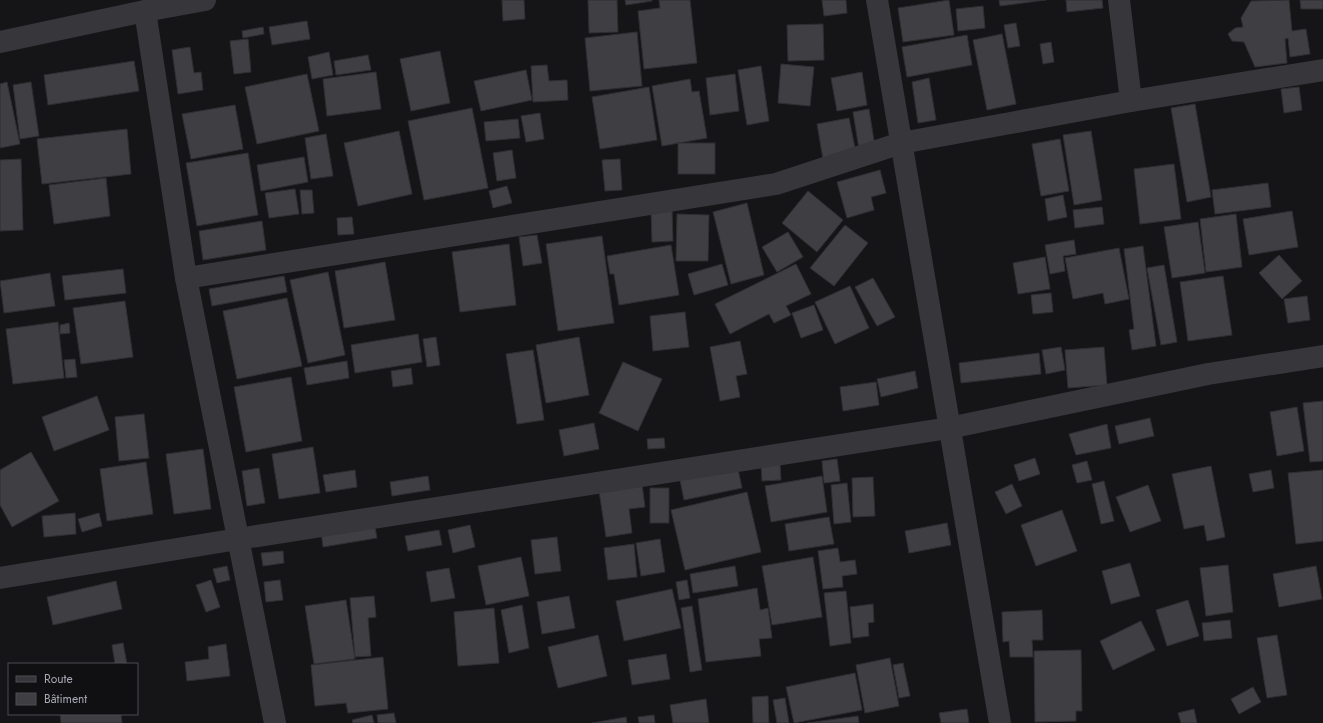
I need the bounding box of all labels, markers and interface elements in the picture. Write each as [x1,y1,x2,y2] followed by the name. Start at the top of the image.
[8,663,138,715] legend
[44,670,73,688] text: Route
[44,690,87,708] text: Bâtiment

